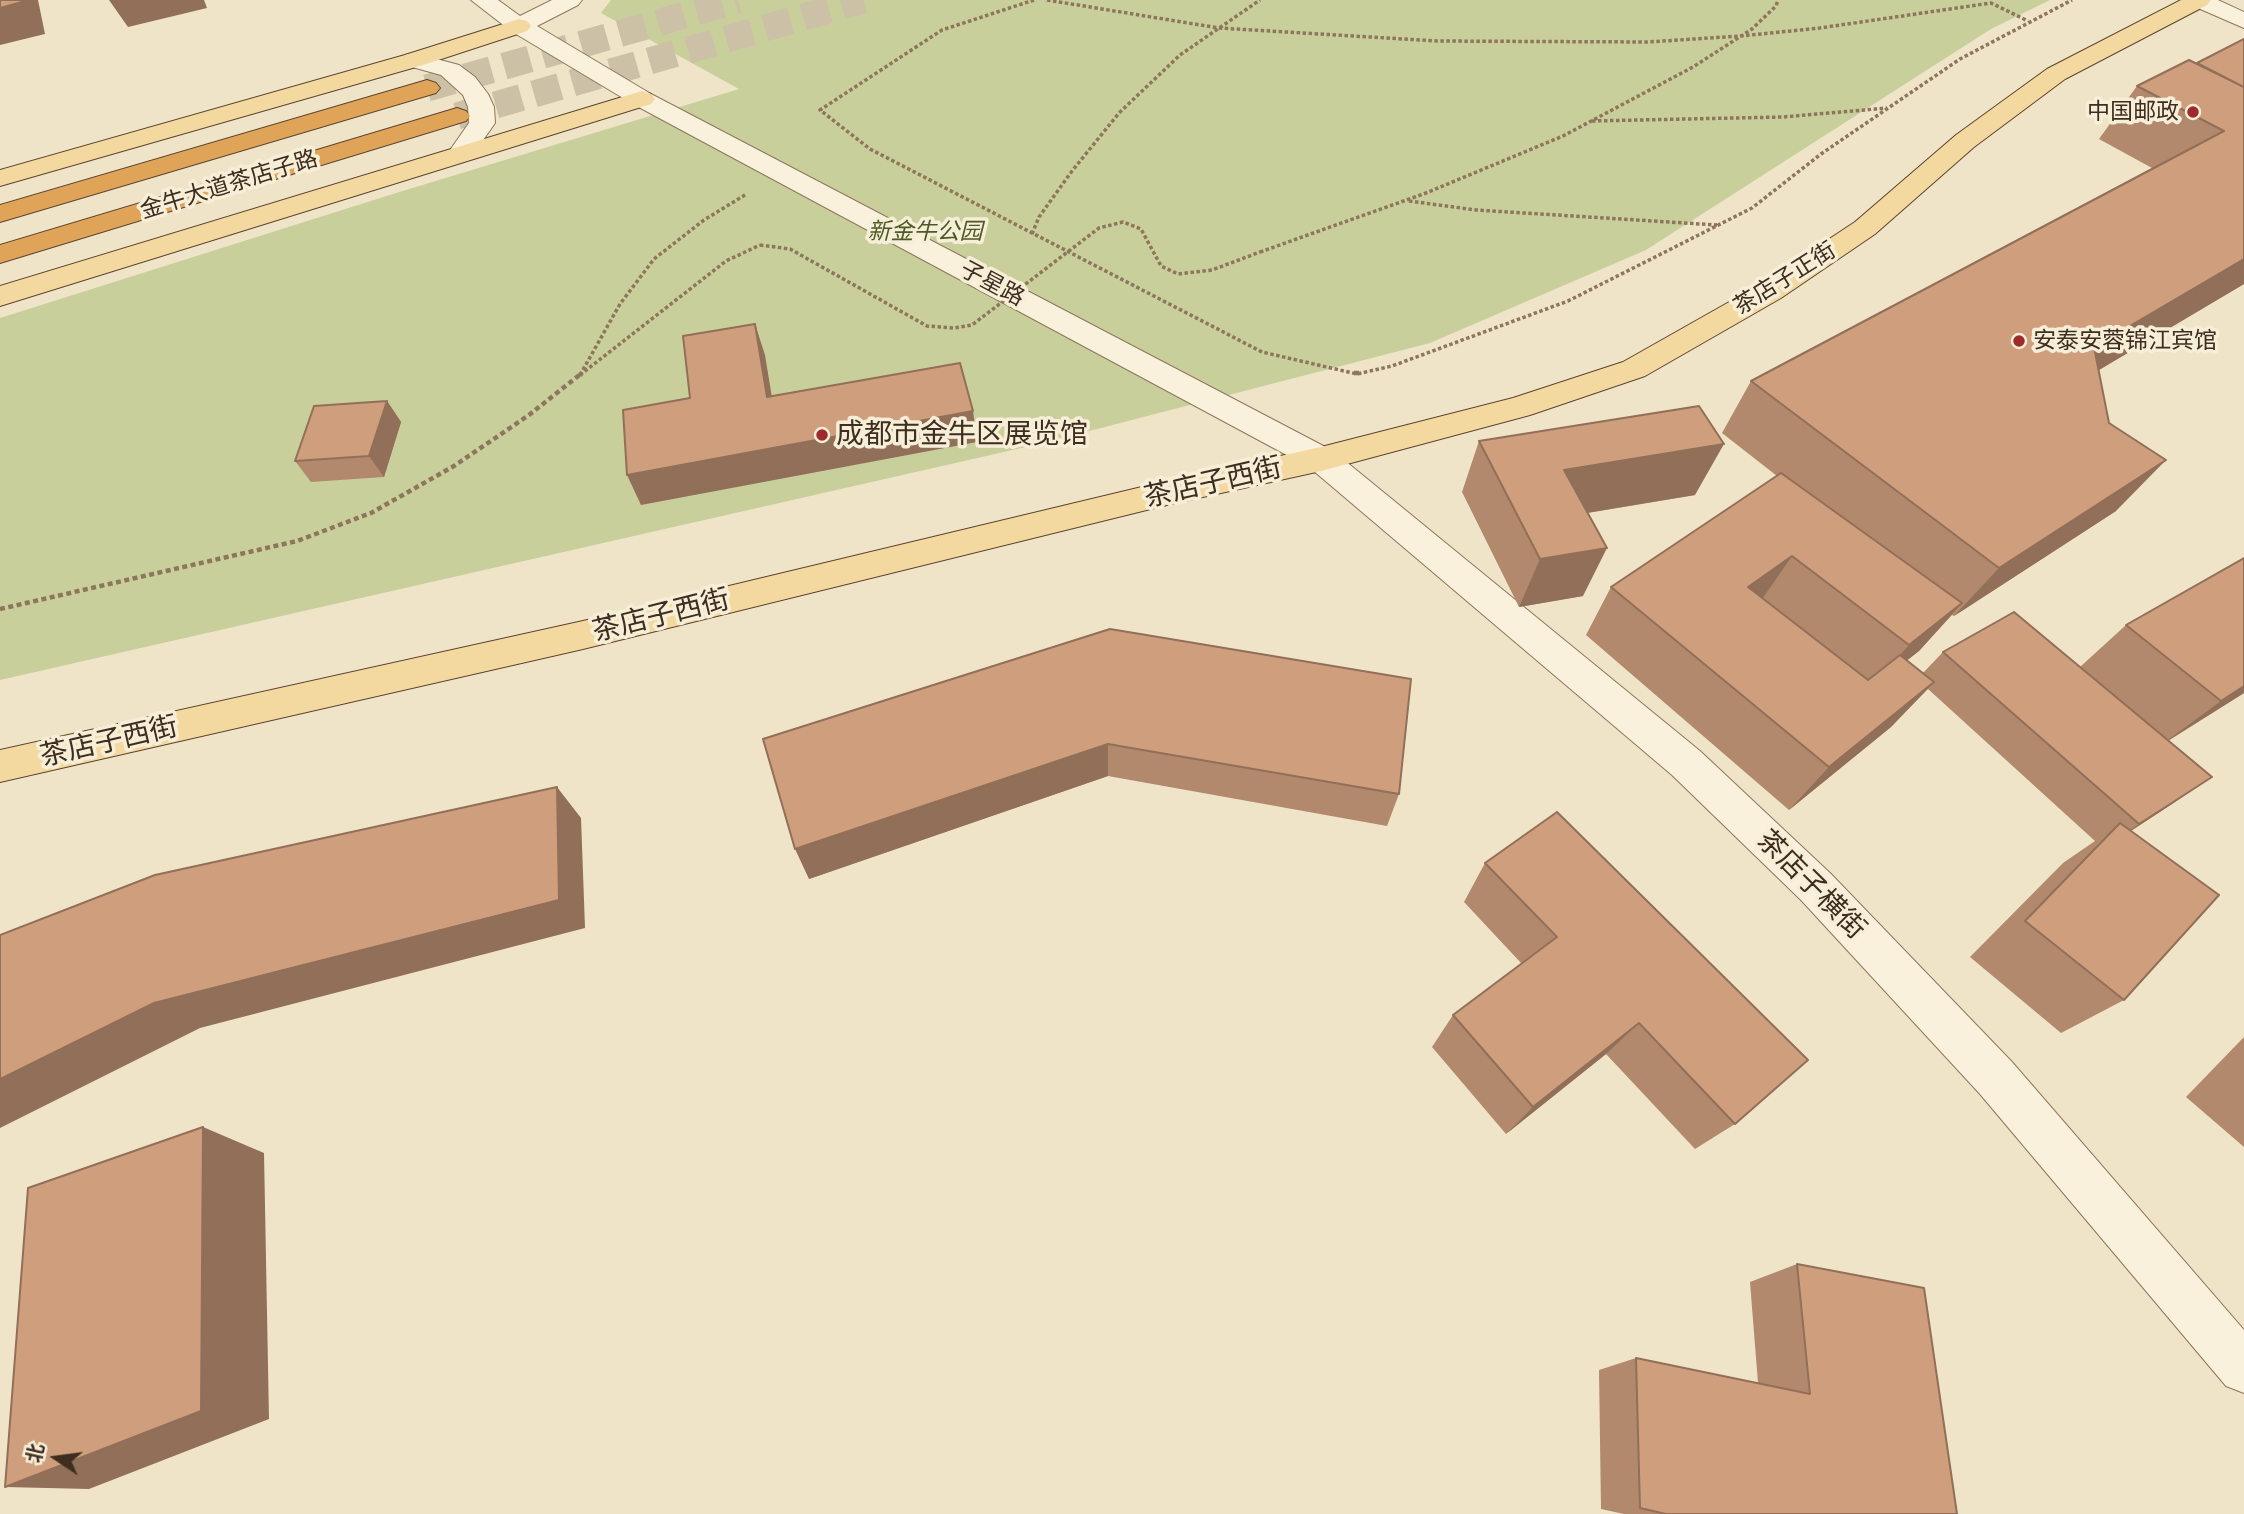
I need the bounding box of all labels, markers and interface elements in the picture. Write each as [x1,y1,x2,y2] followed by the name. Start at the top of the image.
[2087,98,2179,126] place label: 中国邮政
[2185,104,2201,120] marker: 中国邮政
[137,145,321,225] street label: 金牛大道茶店子路
[868,218,982,246] park label: 新金牛公园
[1729,237,1841,321] street label: 茶店子正街
[955,256,1029,312] street label: 子星路
[2033,327,2217,355] place label: 安泰安蓉锦江宾馆
[2011,333,2027,349] marker: 安泰安蓉锦江宾馆
[836,418,1088,452] place label: 成都市金牛区展览馆
[814,427,830,443] marker: 成都市金牛区展览馆
[1141,451,1285,515] street label: 茶店子西街
[589,583,733,649] street label: 茶店子西街
[37,710,181,774] street label: 茶店子西街
[1750,824,1872,946] street label: 茶店子横街
[21,1423,91,1493] north arrow
[22,1441,48,1465] text: 北

